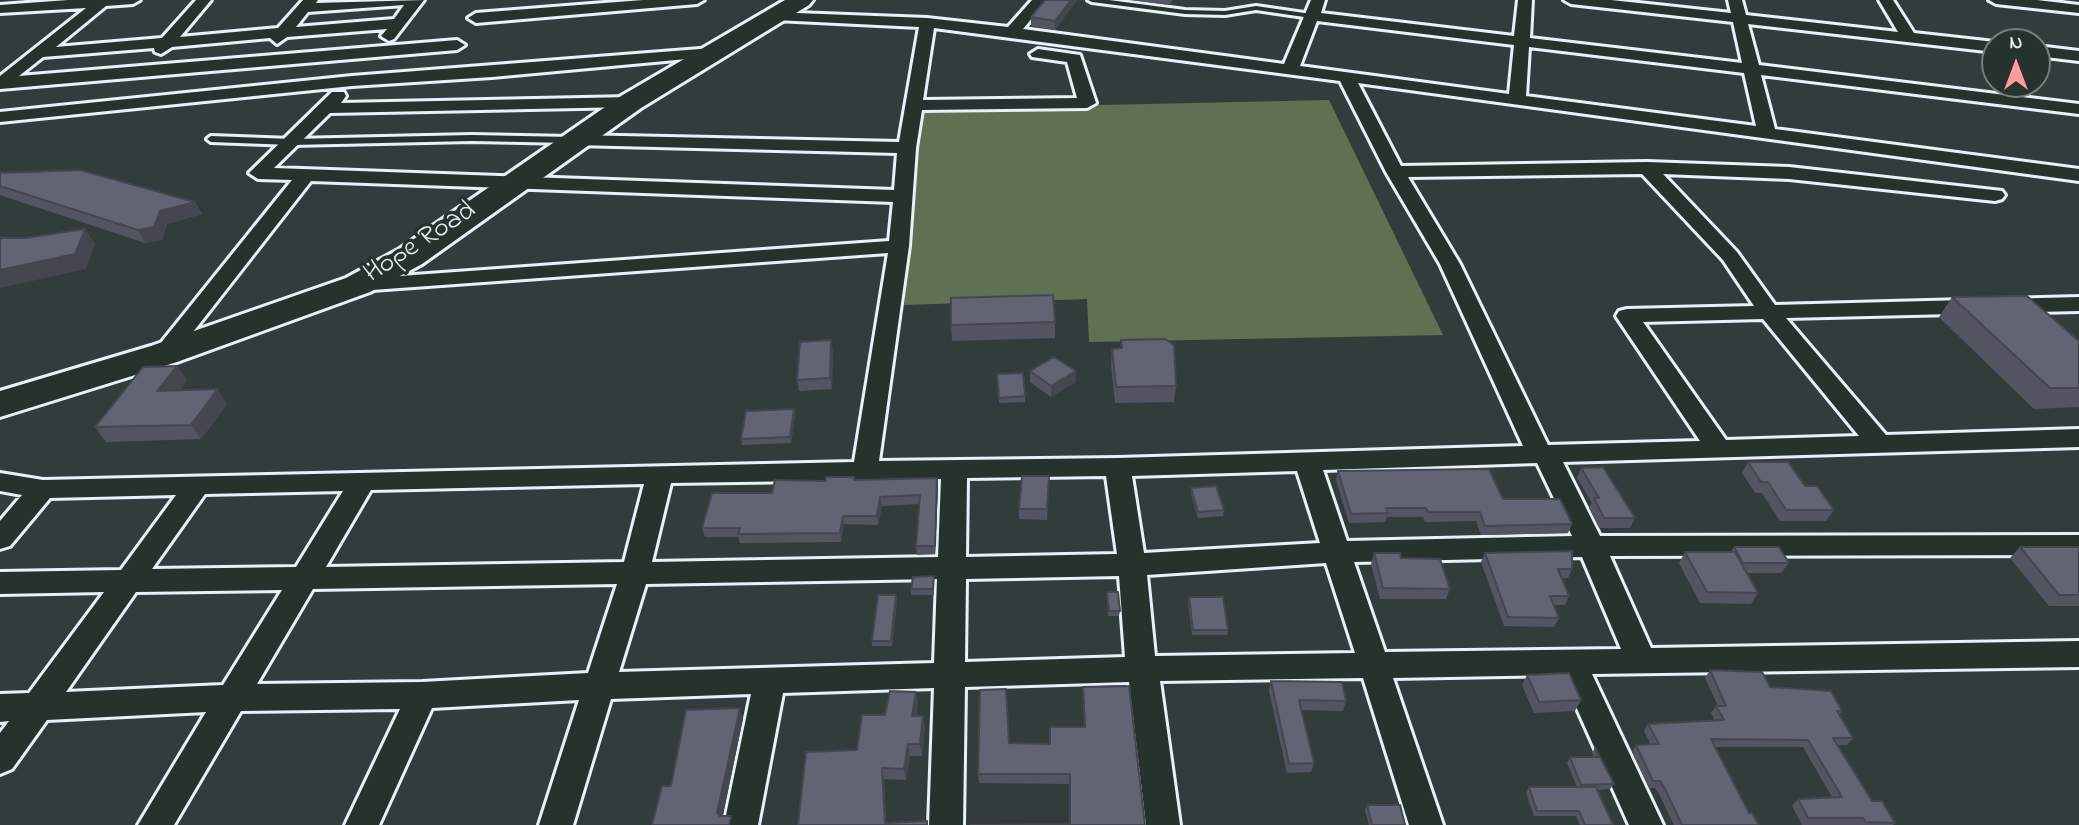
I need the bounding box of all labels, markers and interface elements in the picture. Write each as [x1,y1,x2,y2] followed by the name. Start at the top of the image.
[1981,28,2051,98] north arrow
[2010,30,2022,57] text: N
[359,195,483,293] street label: Hope Road

